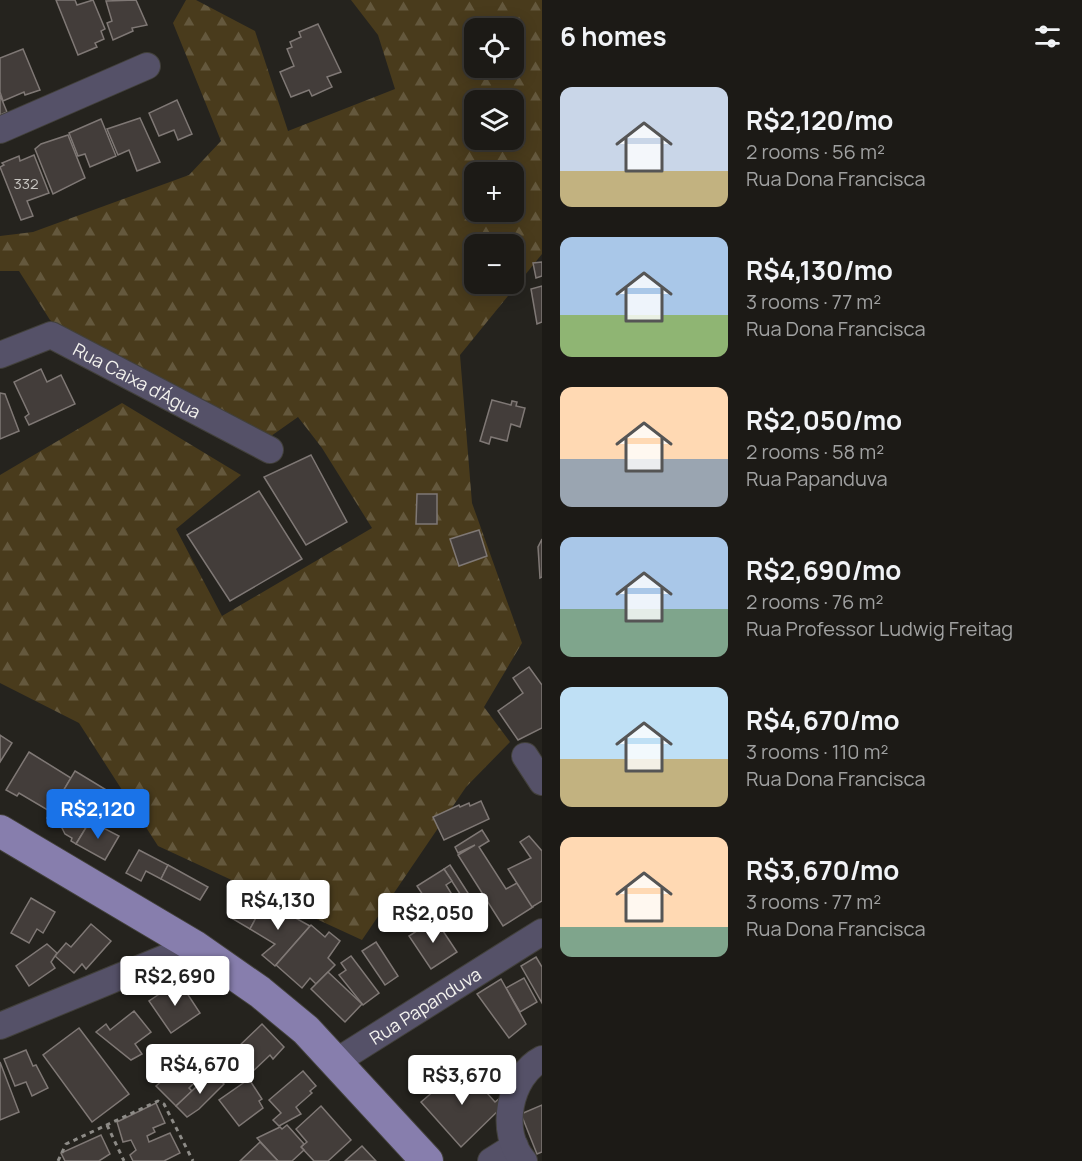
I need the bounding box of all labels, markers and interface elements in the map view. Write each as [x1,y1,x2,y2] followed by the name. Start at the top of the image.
[464,18,524,294] map controls
[464,18,524,78] button: locate
[560,18,667,54] text: 6 homes
[1031,20,1064,53] icon: filters
[464,90,524,150] button: layers
[746,102,893,138] text: R$2,120/mo
[608,111,680,183] icon: home
[746,138,885,165] text: 2 rooms · 56 m²
[464,162,524,222] button: +
[746,165,926,192] text: Rua Dona Francisca
[13,173,39,194] house number: 332
[464,234,524,294] button: −
[746,252,893,288] text: R$4,130/mo
[608,261,680,333] icon: home
[746,288,881,315] text: 3 rooms · 77 m²
[746,315,926,342] text: Rua Dona Francisca
[69,337,205,424] street label: Rua Caixa d'Água
[746,402,902,438] text: R$2,050/mo
[608,411,680,483] icon: home
[746,438,884,465] text: 2 rooms · 58 m²
[746,465,888,492] text: Rua Papanduva
[746,552,901,588] text: R$2,690/mo
[608,561,680,633] icon: home
[746,588,883,615] text: 2 rooms · 76 m²
[746,615,1013,642] text: Rua Professor Ludwig Freitag
[746,702,900,738] text: R$4,670/mo
[608,711,680,783] icon: home
[746,738,888,765] text: 3 rooms · 110 m²
[746,765,926,792] text: Rua Dona Francisca
[43,789,153,840] pin: R$2,120
[60,795,136,822] text: R$2,120
[746,852,899,888] text: R$3,670/mo
[608,861,680,933] icon: home
[223,880,333,931] pin: R$4,130
[241,886,315,913] text: R$4,130
[746,888,881,915] text: 3 rooms · 77 m²
[378,893,488,944] pin: R$2,050
[392,899,474,926] text: R$2,050
[746,915,926,942] text: Rua Dona Francisca
[120,956,230,1007] pin: R$2,690
[134,962,216,989] text: R$2,690
[365,962,485,1050] street label: Rua Papanduva
[145,1044,255,1095] pin: R$4,670
[160,1050,240,1077] text: R$4,670
[407,1055,517,1106] pin: R$3,670
[422,1061,502,1088] text: R$3,670

